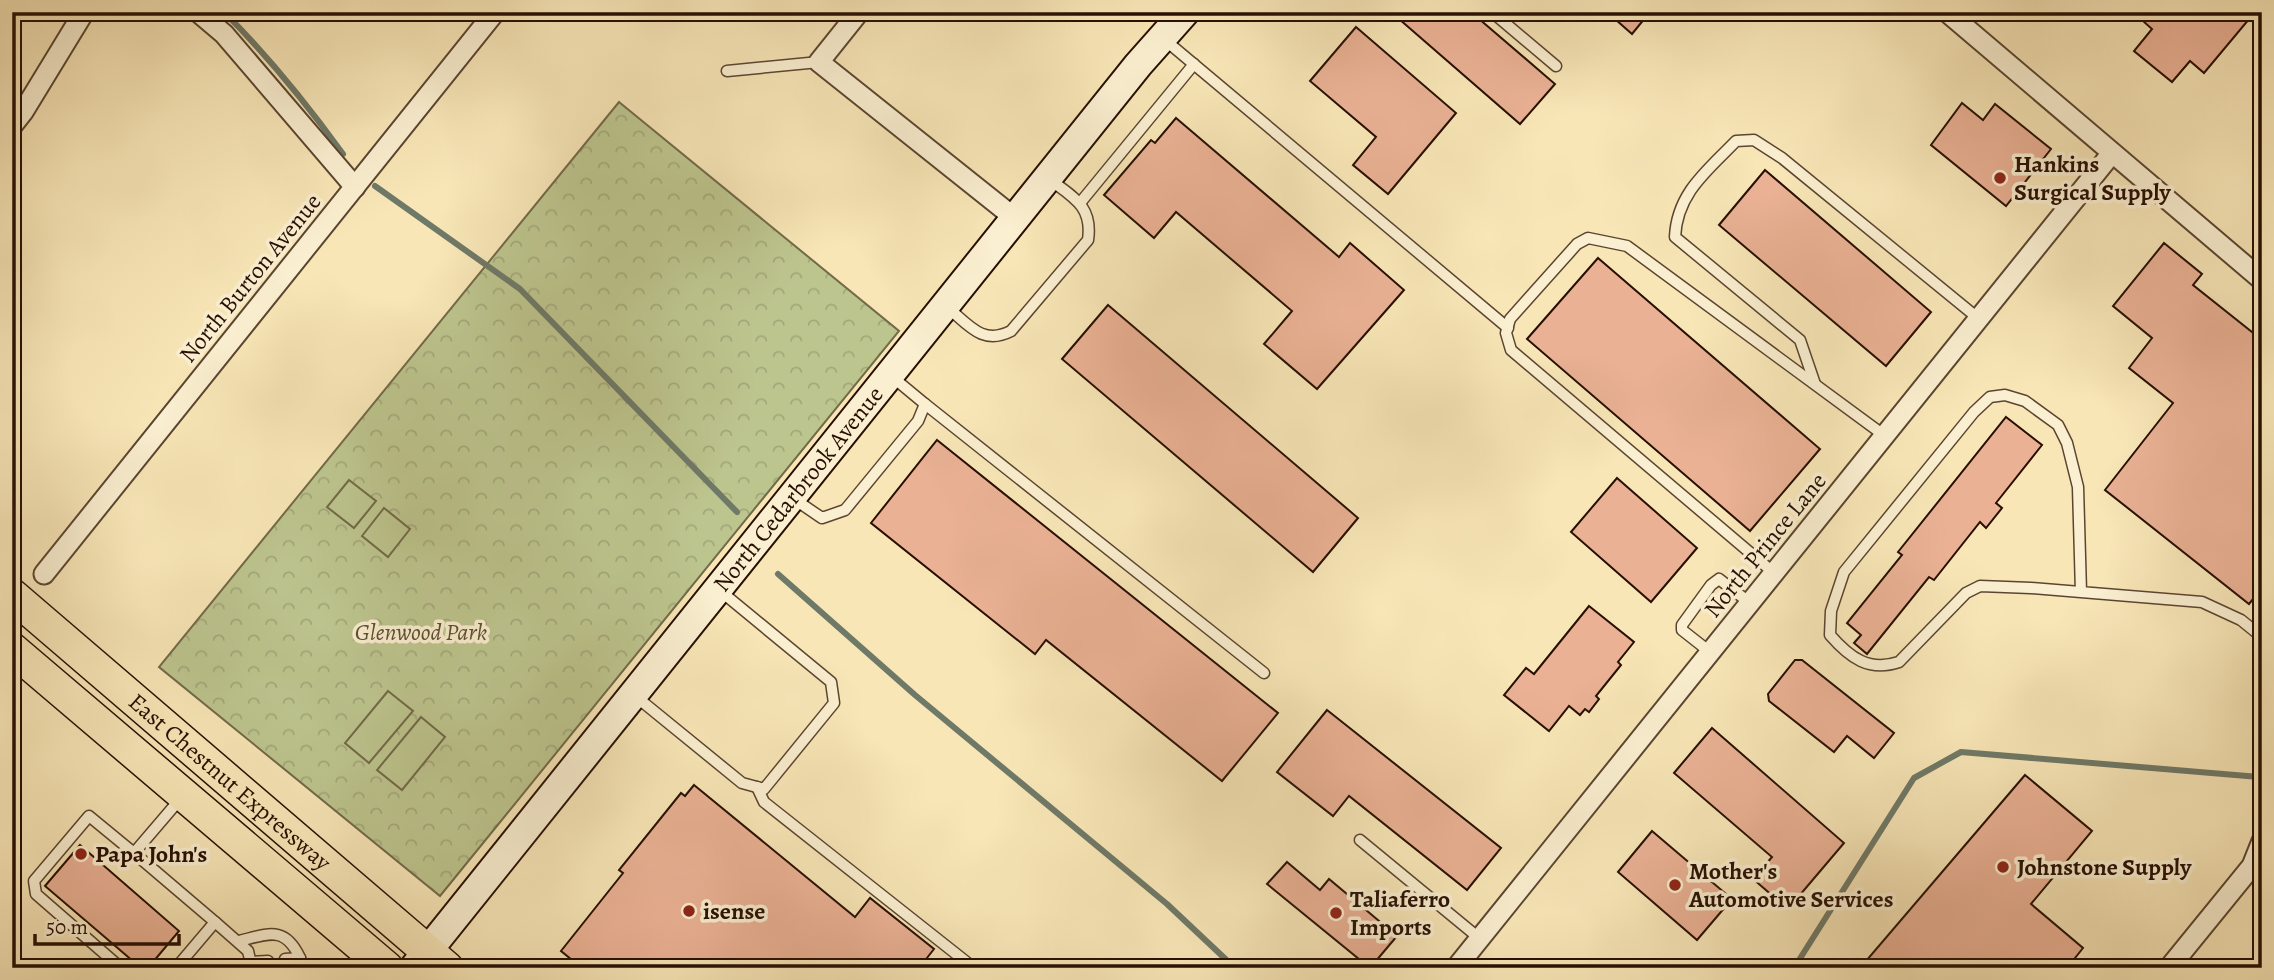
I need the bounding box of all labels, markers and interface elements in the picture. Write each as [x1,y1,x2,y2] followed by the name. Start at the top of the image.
[2014,148,2171,208] place label: Hankins Surgical Supply
[1992,170,2008,186] marker: Hankins Surgical Supply
[172,187,328,369] street label: North Burton Avenue
[706,379,890,599] street label: North Cedarbrook Avenue
[1697,466,1833,624] street label: North Prince Lane
[355,616,488,648] park label: Glenwood Park
[122,686,338,878] street label: East Chestnut Expressway
[95,838,207,870] place label: Papa John's
[73,846,89,862] marker: Papa John's
[2017,851,2192,883] place label: Johnstone Supply
[1688,855,1893,915] place label: Mother's Automotive Services
[1995,859,2011,875] marker: Johnstone Supply
[1667,877,1683,893] marker: Mother's Automotive Services
[1350,883,1450,943] place label: Taliaferro Imports
[703,895,765,927] place label: isense
[35,903,178,947] scale bar
[681,903,697,919] marker: isense
[1328,905,1344,921] marker: Taliaferro Imports
[46,913,88,941] text: 50 m

